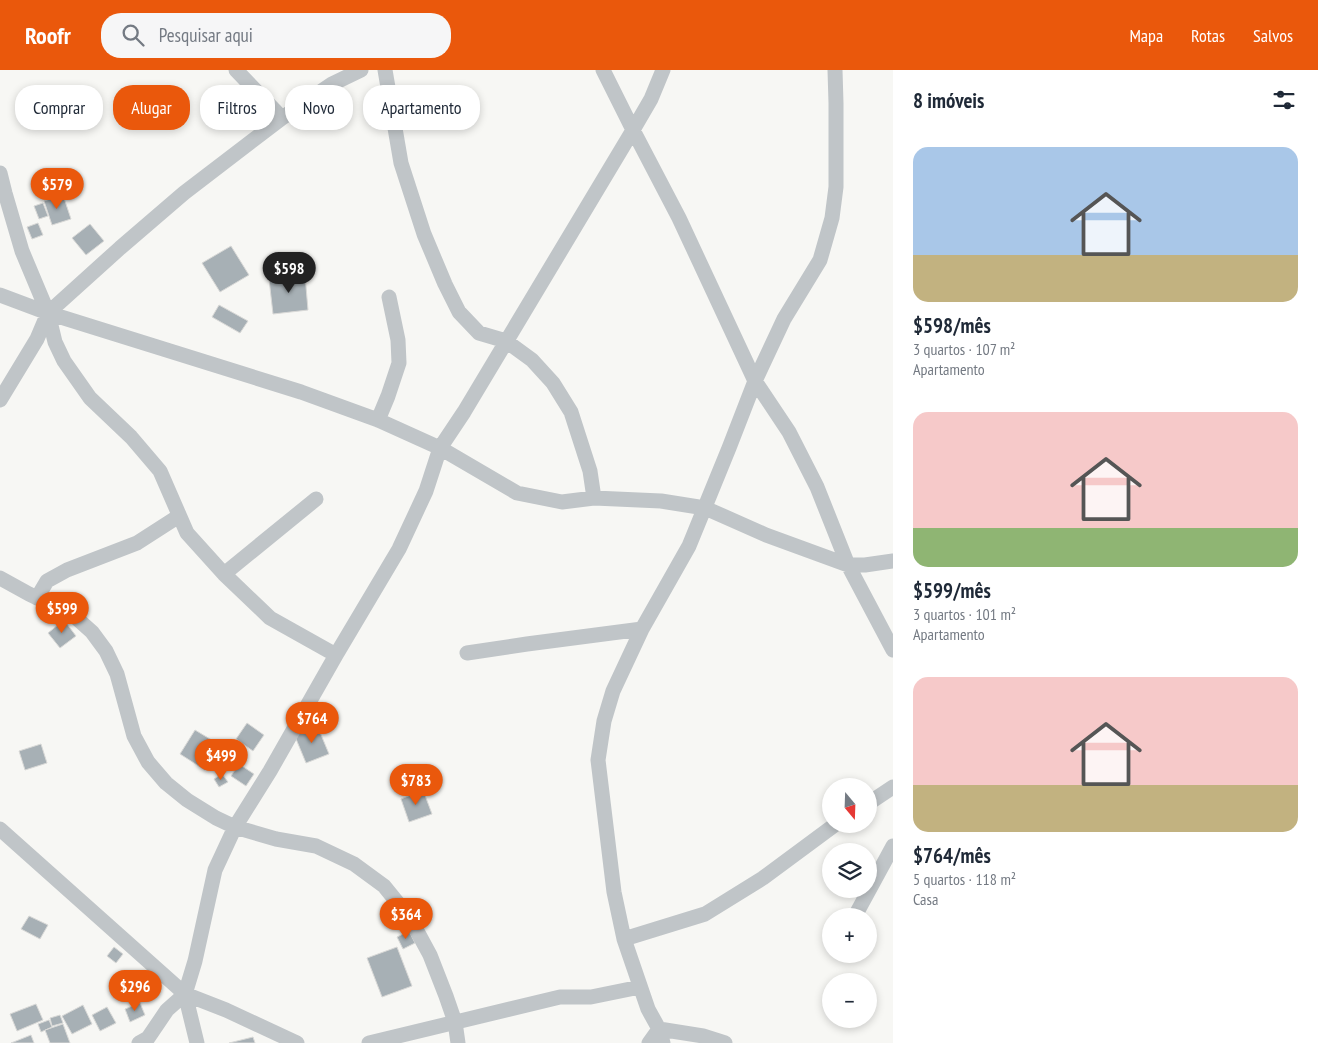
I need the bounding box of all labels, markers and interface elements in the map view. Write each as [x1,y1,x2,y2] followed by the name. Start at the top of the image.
[101,13,451,58] search box
[25,20,71,51] text: Roofr
[119,21,147,49] icon: search
[159,23,253,47] text: Pesquisar aqui
[1129,24,1163,47] text: Mapa
[1191,24,1225,47] text: Rotas
[1253,24,1293,47] text: Salvos
[15,85,103,130] chip: Comprar
[113,85,190,130] chip: Alugar
[200,85,275,130] chip: Filtros
[285,85,353,130] chip: Novo
[363,85,480,130] chip: Apartamento
[1270,86,1298,114] icon: filters
[913,87,984,114] text: 8 imóveis
[27,168,87,210] pin: $579
[42,174,72,194] text: $579
[1061,179,1151,269] icon: home
[259,252,319,294] pin: $598
[274,258,304,278] text: $598
[913,312,991,339] text: $598/mês
[913,339,1015,359] text: 3 quartos · 107 m²
[913,359,985,379] text: Apartamento
[1061,444,1151,534] icon: home
[913,577,991,604] text: $599/mês
[32,592,92,634] pin: $599
[47,598,77,618] text: $599
[913,604,1016,624] text: 3 quartos · 101 m²
[913,624,985,644] text: Apartamento
[282,702,342,744] pin: $764
[297,708,327,728] text: $764
[1061,709,1151,799] icon: home
[191,738,251,781] pin: $499
[206,745,236,765] text: $499
[386,764,446,806] pin: $783
[401,770,431,790] text: $783
[822,778,878,832] north arrow
[822,778,877,1028] map controls
[913,842,991,869] text: $764/mês
[822,843,877,898] button: layers
[913,869,1016,889] text: 5 quartos · 118 m²
[913,889,938,909] text: Casa
[376,898,436,940] pin: $364
[391,904,421,924] text: $364
[822,908,877,963] button: +
[105,970,165,1012] pin: $296
[822,973,877,1028] button: −
[120,976,150,996] text: $296

